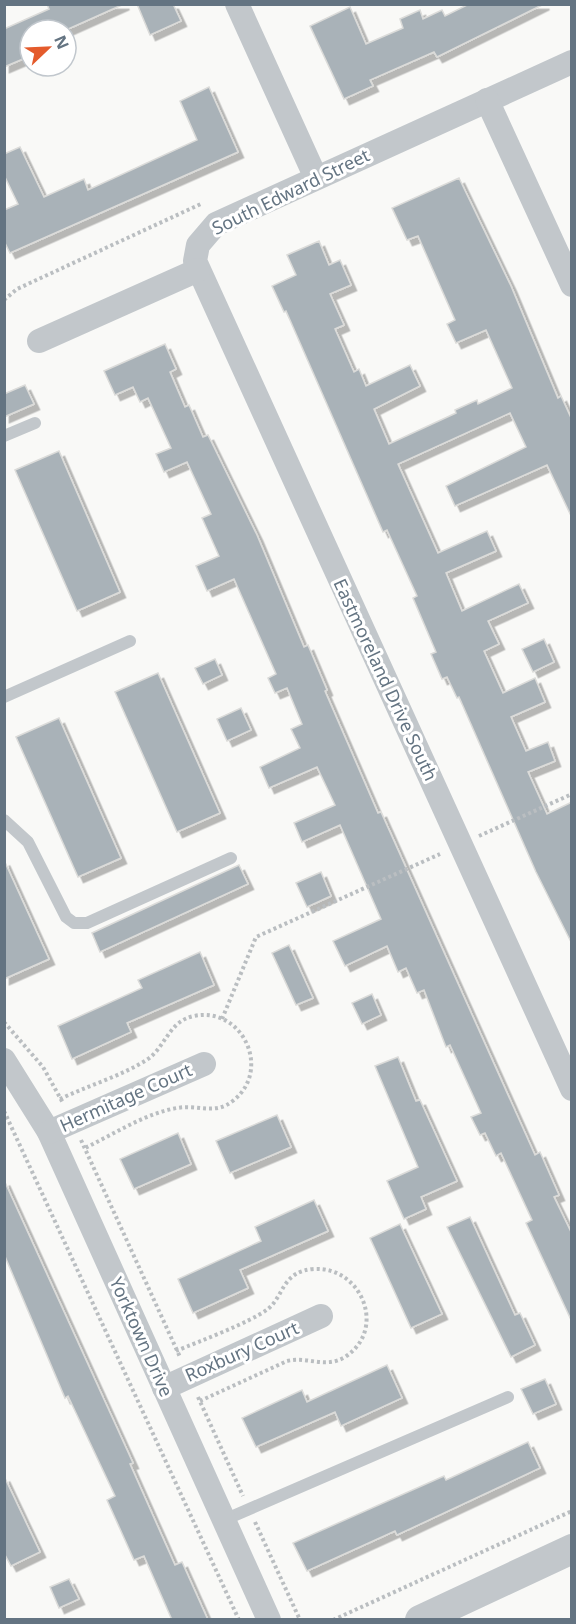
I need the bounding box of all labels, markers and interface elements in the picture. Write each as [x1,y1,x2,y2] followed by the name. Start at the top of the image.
[18,18,78,78] north arrow
[49,32,74,52] text: N
[208,142,374,240] street label: South Edward Street
[328,575,443,785] street label: Eastmoreland Drive South
[56,1057,196,1137] street label: Hermitage Court
[105,1273,179,1400] street label: Yorktown Drive
[181,1315,303,1387] street label: Roxbury Court

